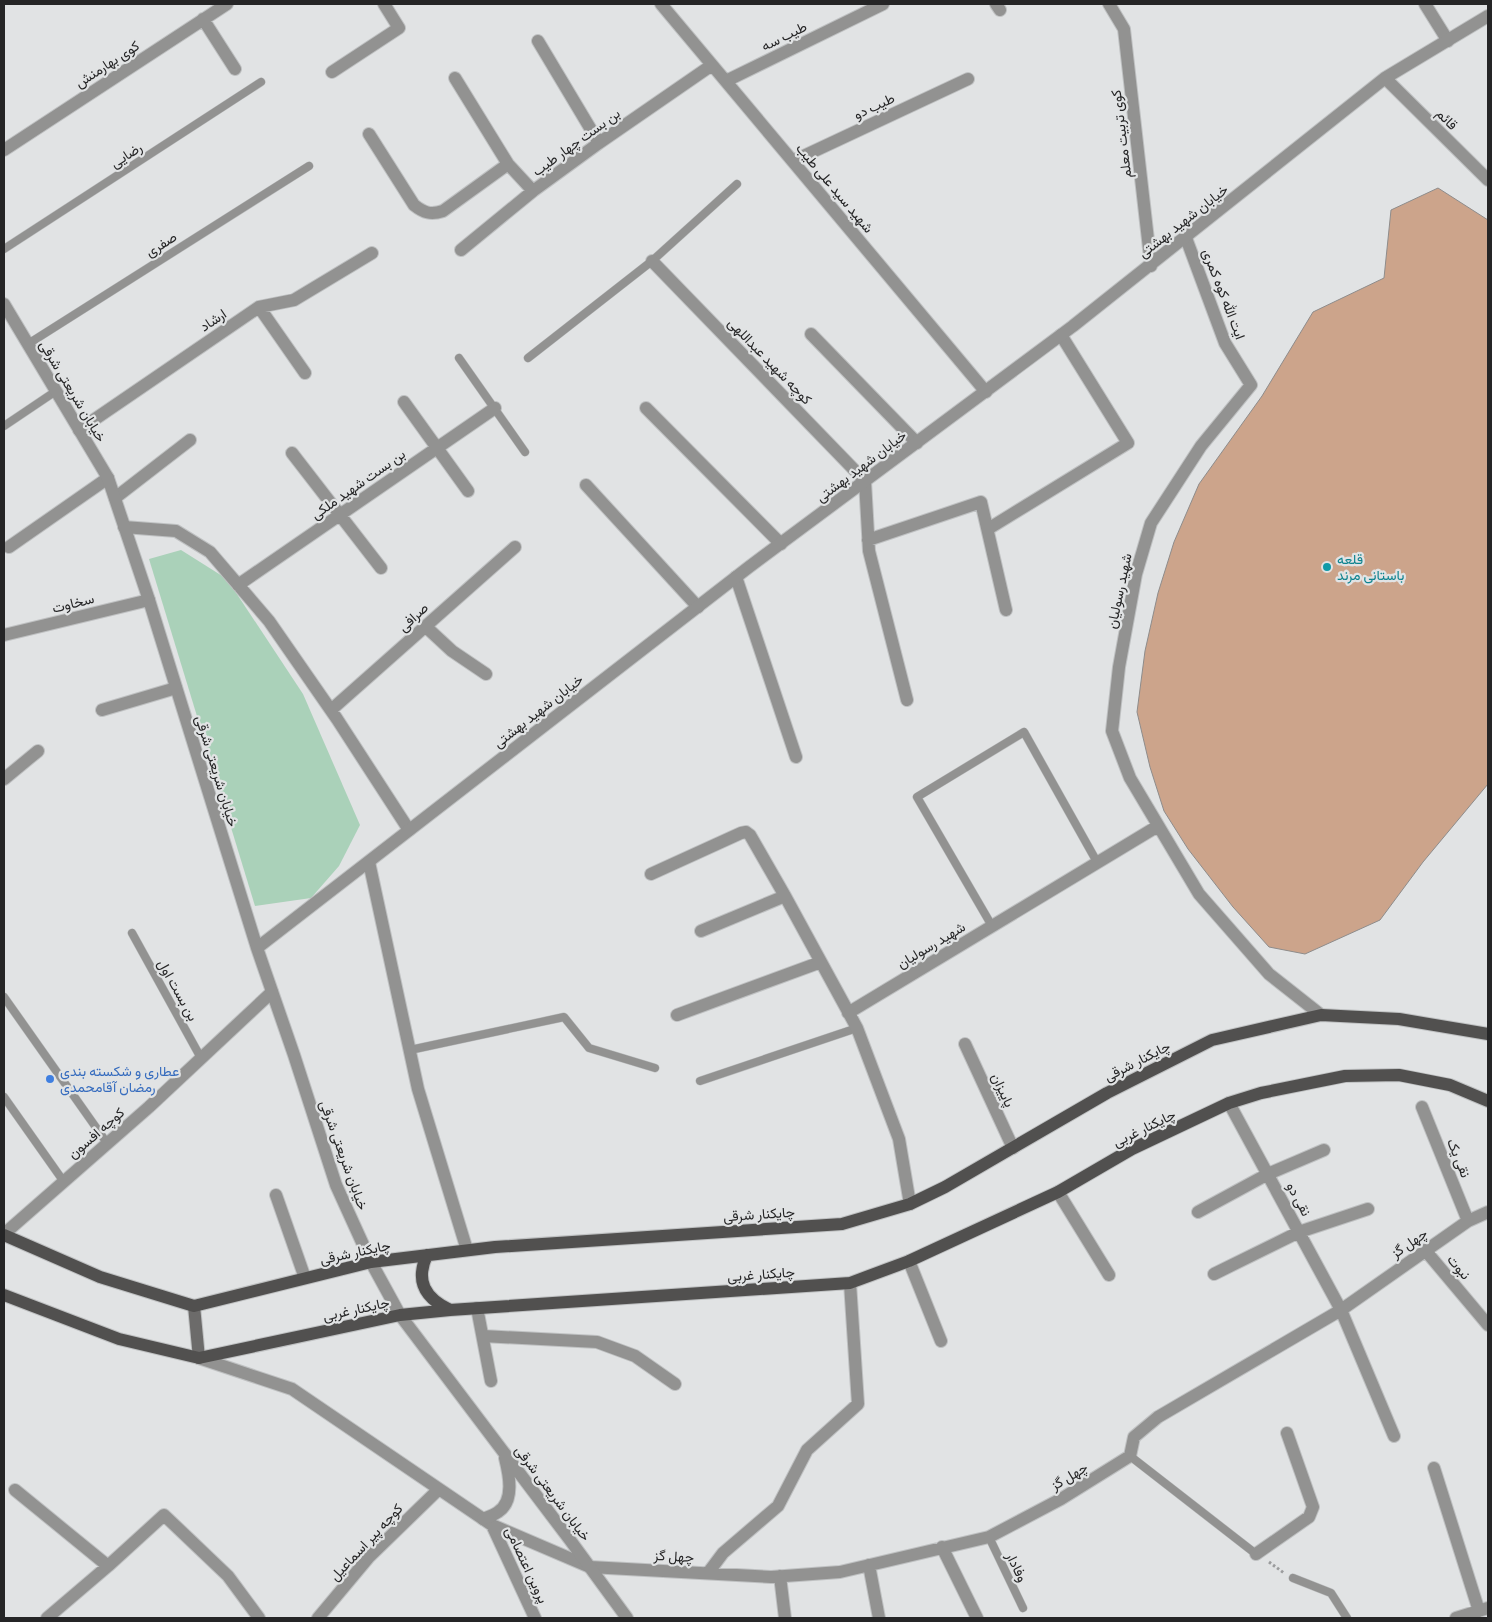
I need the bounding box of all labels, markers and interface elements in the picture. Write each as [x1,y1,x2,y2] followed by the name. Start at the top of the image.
[757,15,810,56] street label: طیب سه
[70,35,143,92] street label: کوی بهارمنش
[850,87,898,124] street label: طیب دو
[1105,89,1136,179] street label: کوی تربیت معلم
[527,102,624,181] street label: بن بست چهار طیب
[1432,103,1463,134] street label: قائم
[106,136,146,173] street label: رضایی
[792,138,879,237] street label: شهید سید علی طیب
[1133,179,1232,262] street label: خیابان شهید بهشتی
[141,226,181,261] street label: صفری
[1197,245,1251,342] street label: ایت الله کوه کمری
[195,303,230,336] street label: ارشاد
[723,312,817,409] street label: کوچه شهید عبداللهی
[35,336,112,446] street label: خیابان شریعتی شرقی
[811,424,911,507] street label: خیابان شهید بهشتی
[306,443,409,524] street label: بن بست شهید ملکی
[1337,548,1404,585] place label: قلعه باستانی مرند
[1100,551,1137,631] street label: شهید رسولیان
[1321,561,1333,573] marker: قلعه باستانی مرند
[50,587,96,618] street label: سخاوت
[393,597,433,636] street label: صرافی
[488,669,587,752] street label: خیابان شهید بهشتی
[191,713,244,829] street label: خیابان شریعتی شرقی
[892,916,969,973] street label: شهید رسولیان
[153,955,204,1024] street label: بن بست اول
[1100,1035,1174,1086] street label: چایکنار شرقی
[60,1060,179,1097] place label: عطاری و شکسته بندی رمضان آقامحمدی
[986,1069,1020,1110] street label: پاییزان
[44,1073,56,1085] marker: عطاری و شکسته بندی رمضان آقامحمدی
[315,1097,374,1213] street label: خیابان شریعتی شرقی
[63,1102,129,1163] street label: كوچه افسون
[1109,1103,1179,1152] street label: چایکنار غربی
[1442,1135,1477,1181] street label: نقی یک
[1282,1178,1317,1220] street label: نقی دو
[722,1201,796,1226] street label: چایکنار شرقی
[1385,1222,1431,1263] street label: چهل گز
[318,1234,392,1269] street label: چایکنار شرقی
[1443,1249,1476,1284] street label: نبوت
[726,1261,795,1286] street label: چایکنار غربی
[321,1291,391,1326] street label: چایکنار غربی
[510,1440,597,1545] street label: خیابان شریعتی شرقی
[1045,1456,1091,1496] street label: چهل گز
[324,1498,407,1585] street label: کوچه پیر اسماعیل
[501,1523,554,1607] street label: پروین اعتصامی
[652,1544,695,1567] street label: چهل گز
[1001,1547,1034,1585] street label: وفادار

